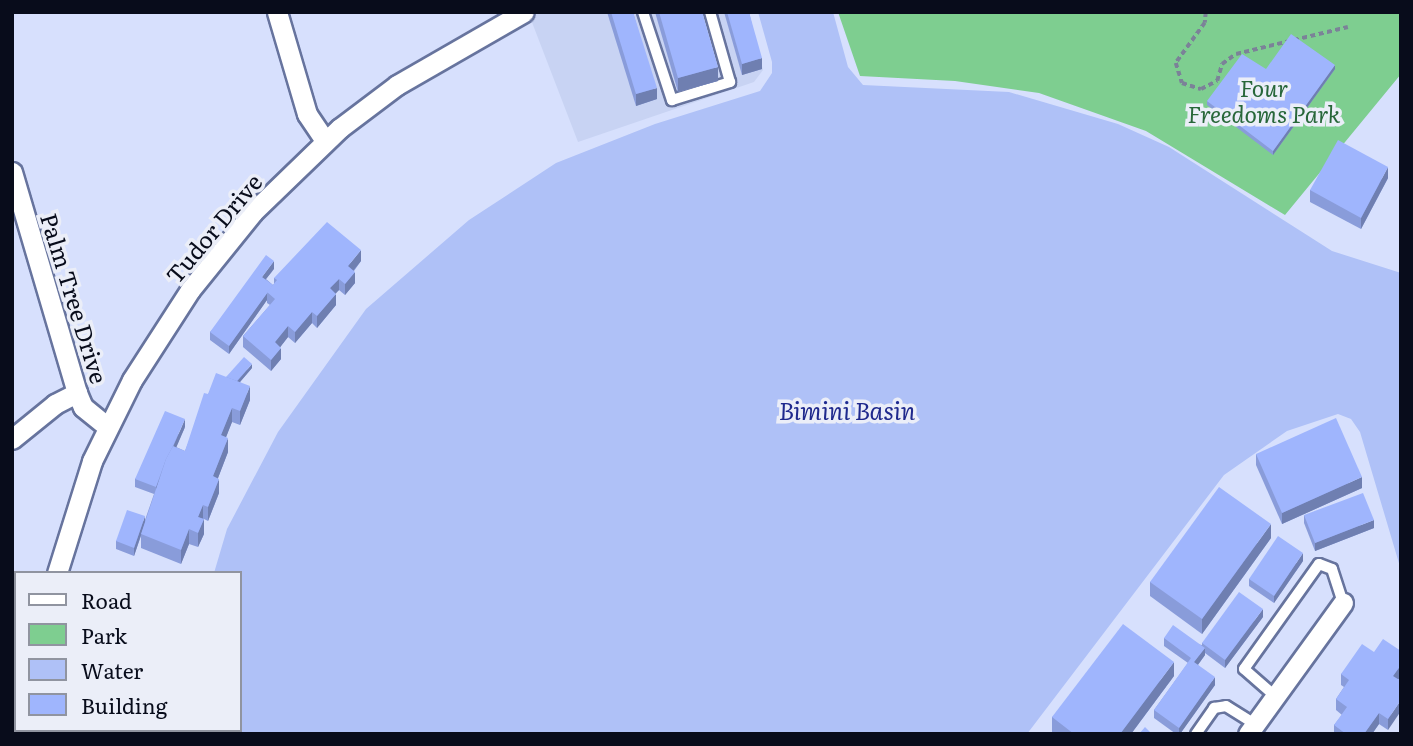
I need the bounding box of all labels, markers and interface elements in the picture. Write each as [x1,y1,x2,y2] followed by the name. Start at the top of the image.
[1188,73,1340,127] park label: Four Freedoms Park
[159,168,267,288] street label: Tudor Drive
[36,209,114,387] street label: Palm Tree Drive
[779,396,915,424] water label: Bimini Basin
[14,571,242,732] legend
[81,584,132,615] text: Road
[81,619,127,650] text: Park
[81,654,143,685] text: Water
[81,689,167,720] text: Building

